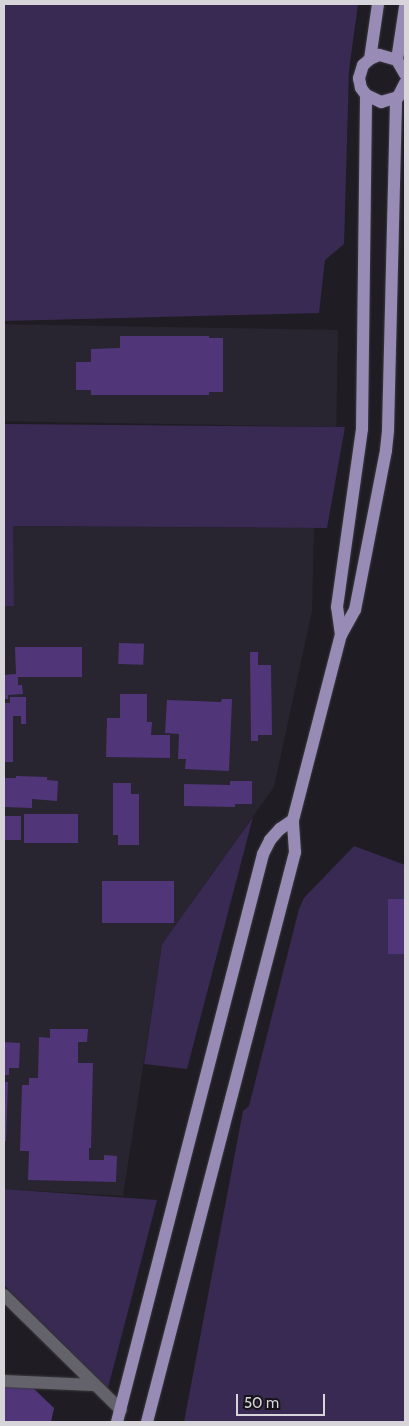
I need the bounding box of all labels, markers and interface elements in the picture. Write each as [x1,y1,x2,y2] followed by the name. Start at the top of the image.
[239,1384,328,1416] scale bar
[244,1394,279,1412] text: 50 m

